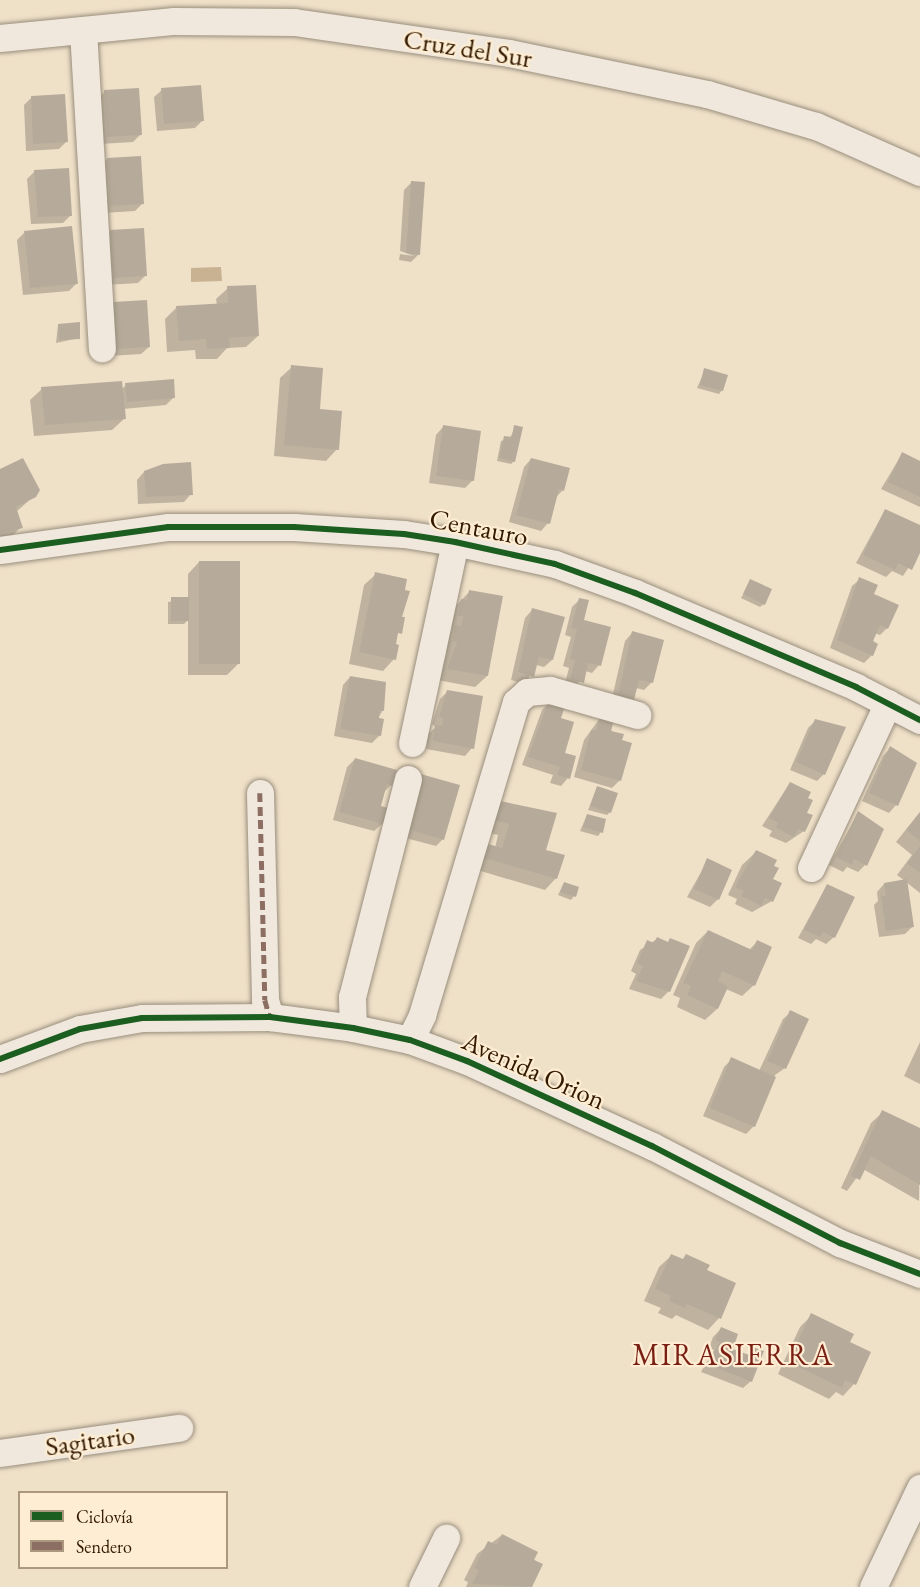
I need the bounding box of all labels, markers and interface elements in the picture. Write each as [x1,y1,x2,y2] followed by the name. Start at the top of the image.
[401,22,535,74] street label: Cruz del Sur
[427,502,531,552] street label: Centauro
[458,1024,610,1116] street label: Avenida Orion
[632,1337,834,1373] district label: MIRASIERRA
[43,1418,137,1462] street label: Sagitario
[18,1491,228,1569] legend
[76,1505,133,1528] text: Ciclovía
[76,1535,132,1558] text: Sendero

